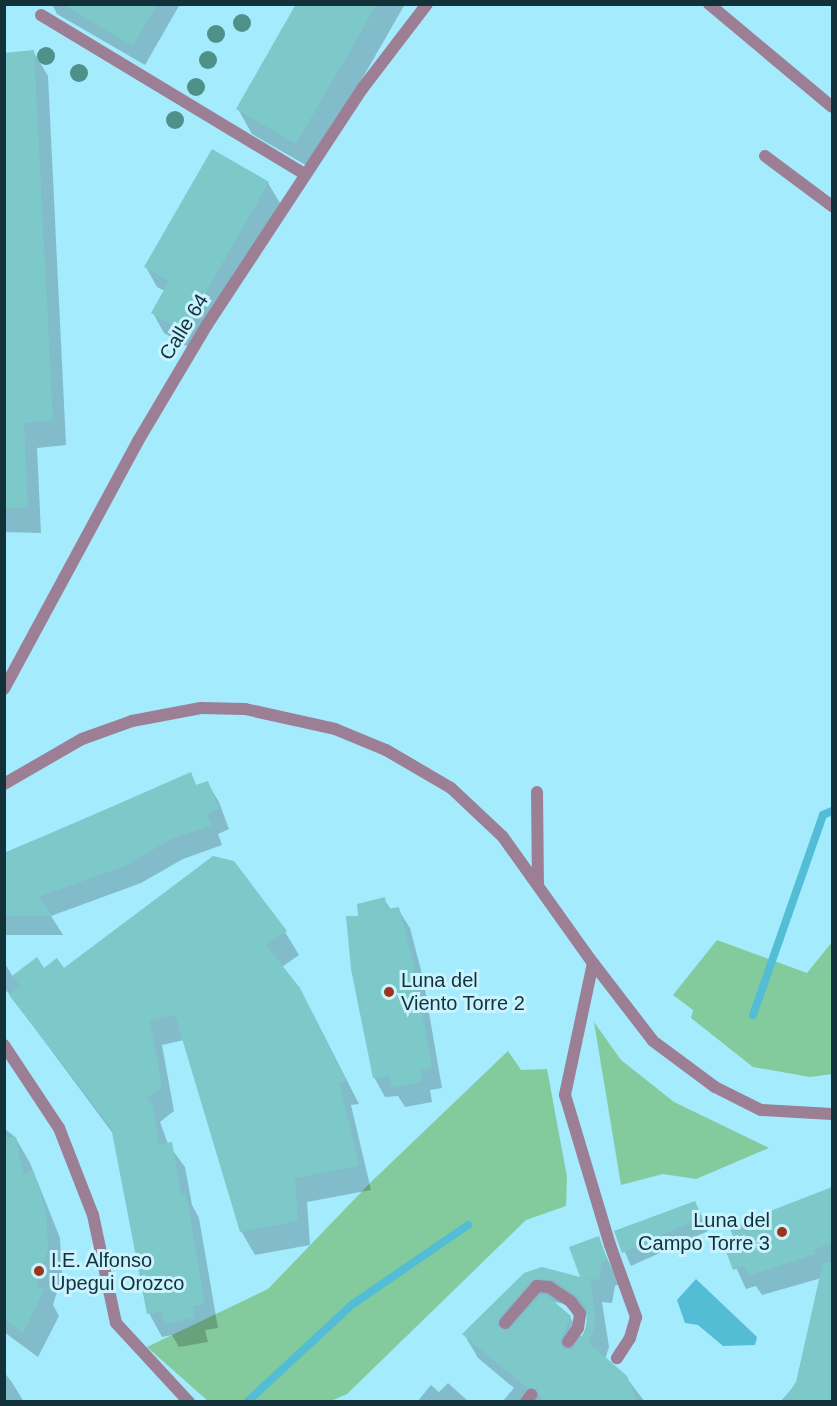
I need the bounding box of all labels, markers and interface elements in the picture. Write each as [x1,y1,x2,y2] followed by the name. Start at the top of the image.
[154,290,214,364] street label: Calle 64
[401,969,525,1016] place label: Luna del Viento Torre 2
[382,985,396,999] marker: Luna del Viento Torre 2
[638,1208,770,1255] place label: Luna del Campo Torre 3
[775,1225,789,1239] marker: Luna del Campo Torre 3
[51,1248,184,1295] place label: I.E. Alfonso Upegui Orozco
[32,1264,46,1278] marker: I.E. Alfonso Upegui Orozco

